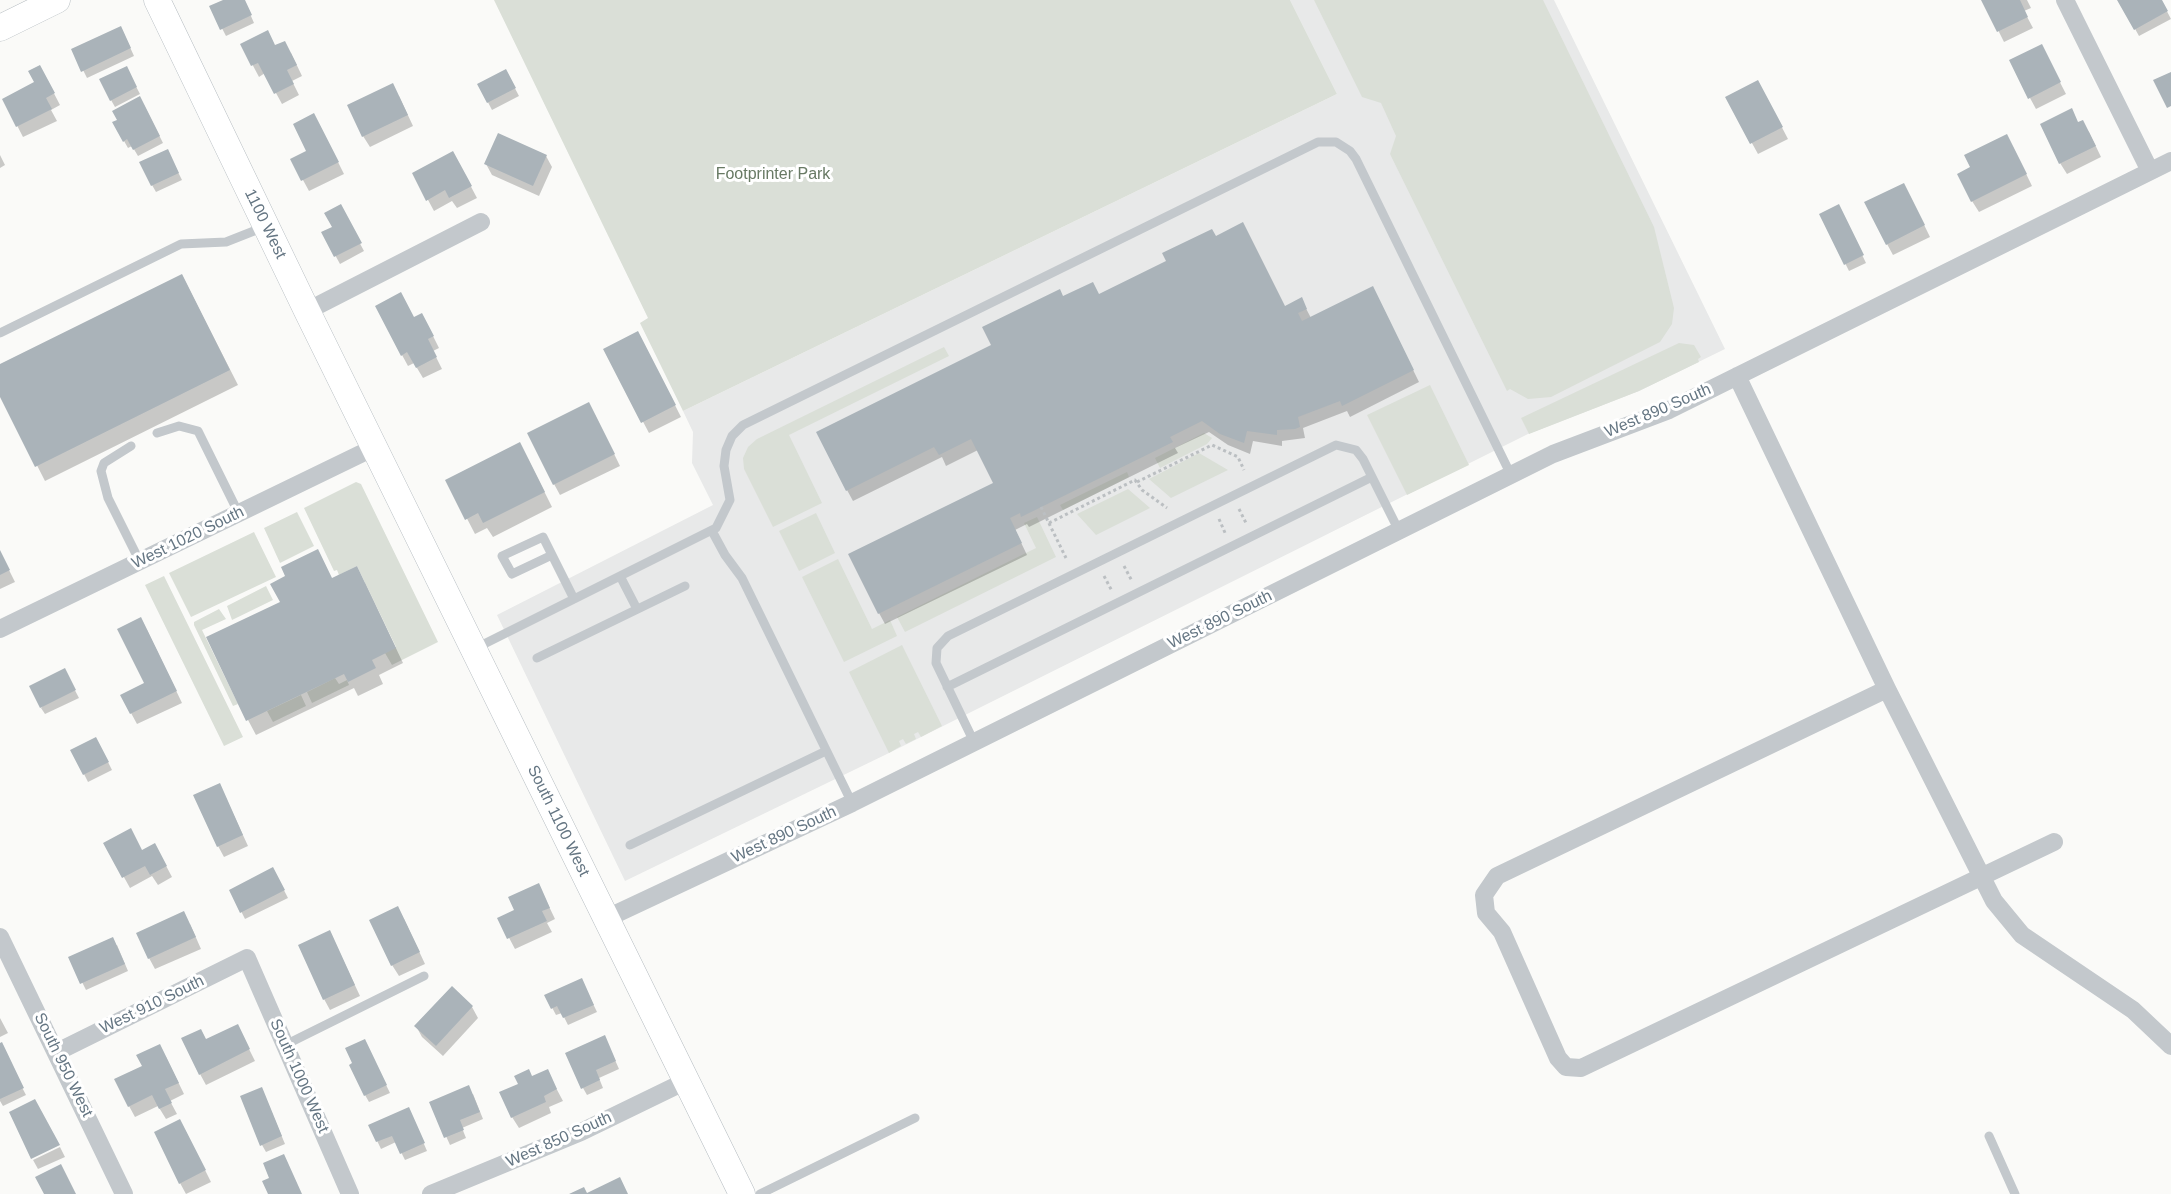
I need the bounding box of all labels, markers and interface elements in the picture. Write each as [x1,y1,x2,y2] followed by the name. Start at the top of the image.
[716,165,830,185] park label: Footprinter Park
[240,186,290,262] street label: 1100 West
[1602,380,1714,442] street label: West 890 South
[129,503,247,573] street label: West 1020 South
[1165,586,1275,654] street label: West 890 South
[523,762,593,880] street label: South 1100 West
[728,802,840,868] street label: West 890 South
[97,971,207,1039] street label: West 910 South
[29,1010,97,1120] street label: South 950 West
[265,1016,333,1136] street label: South 1000 West
[503,1108,615,1172] street label: West 850 South

